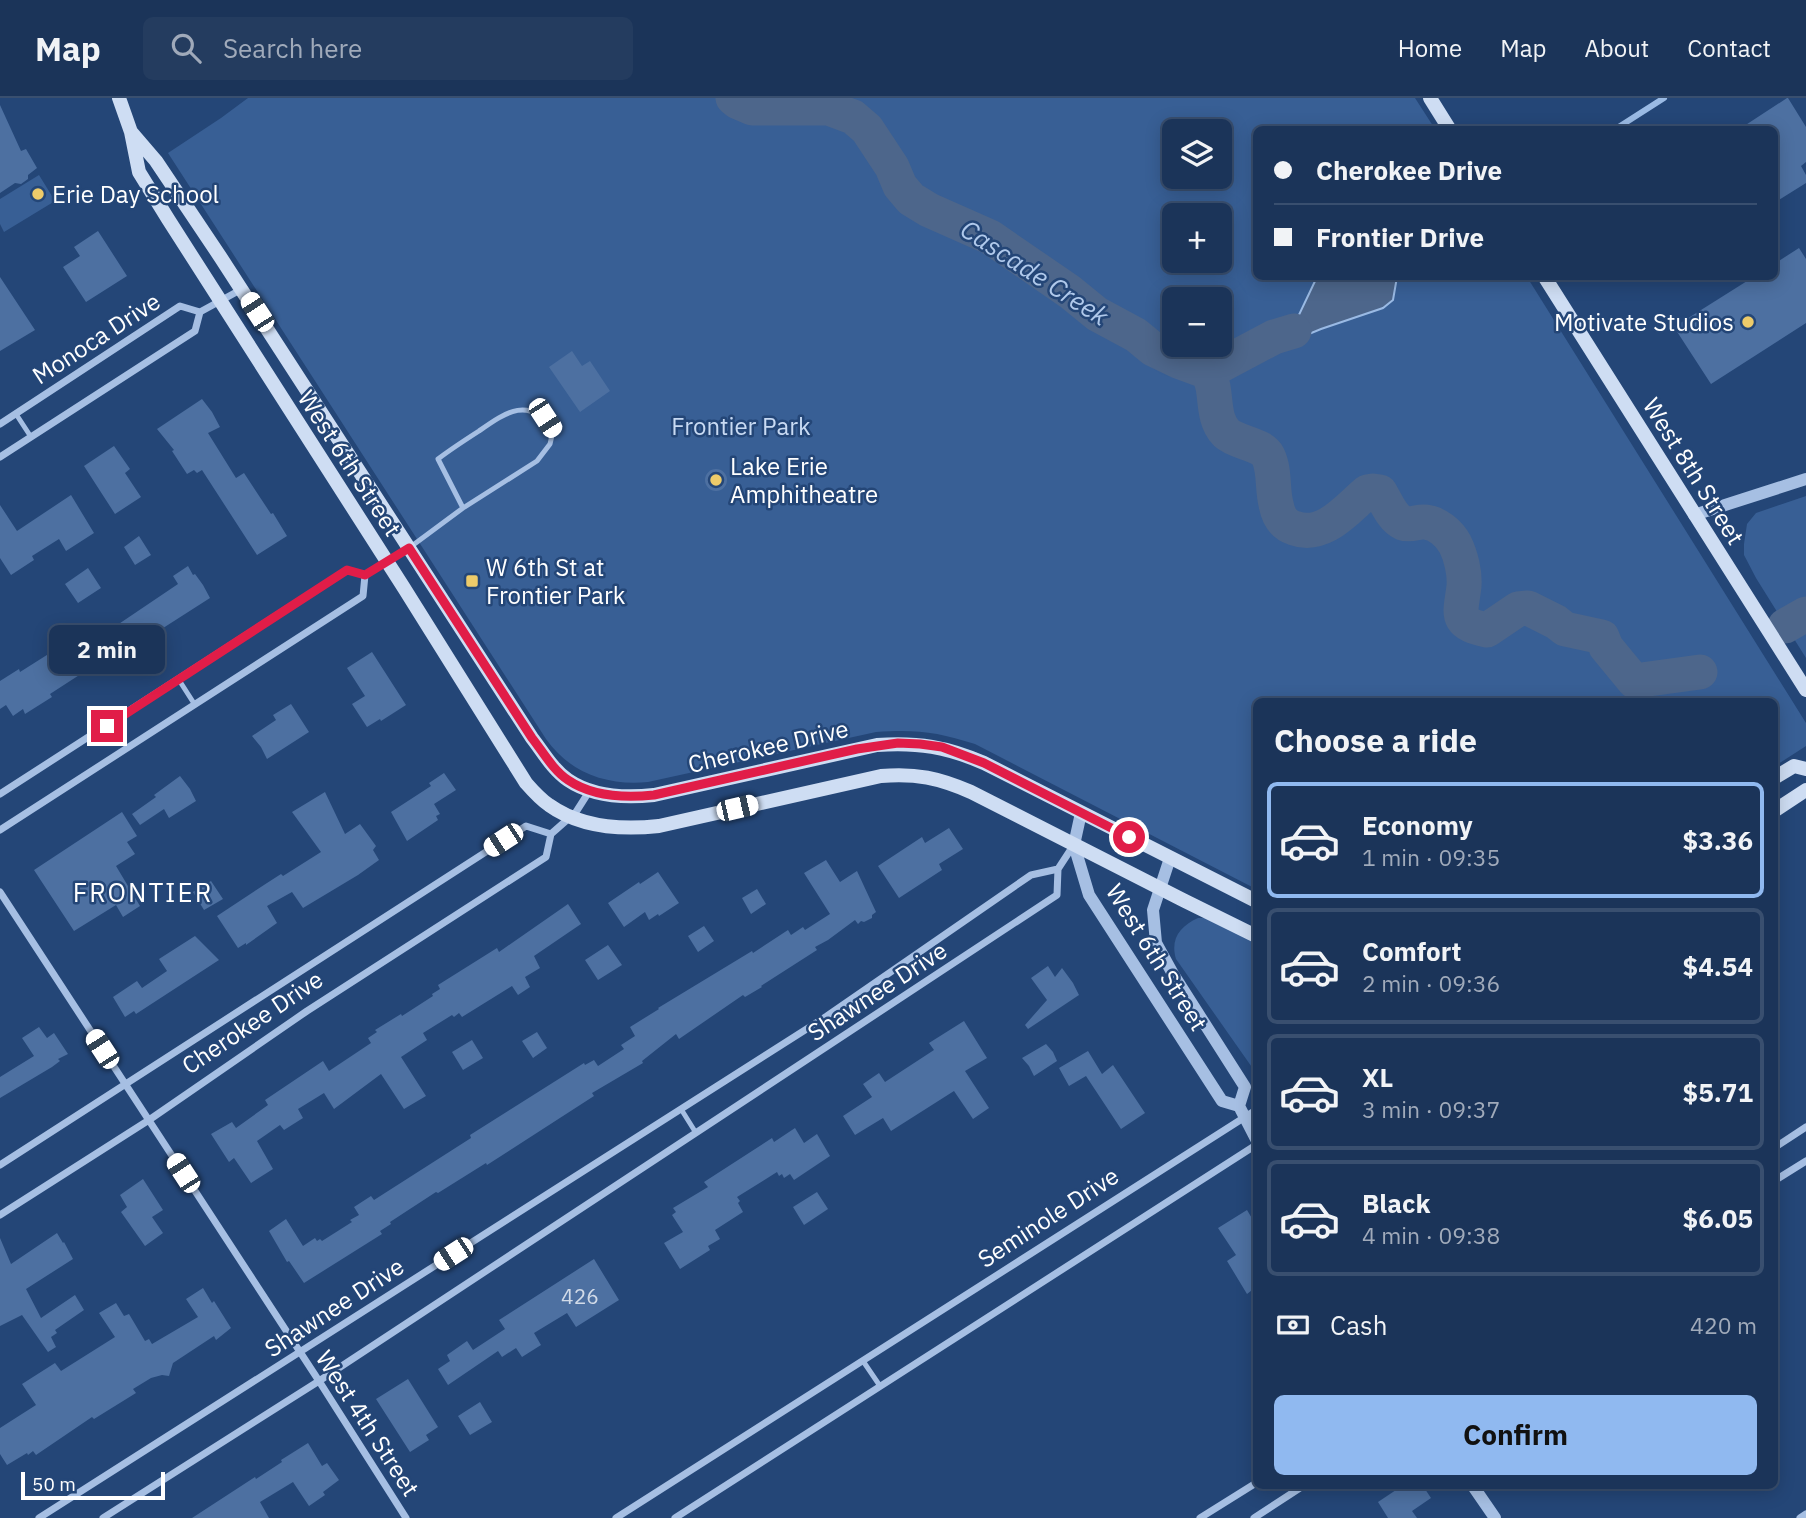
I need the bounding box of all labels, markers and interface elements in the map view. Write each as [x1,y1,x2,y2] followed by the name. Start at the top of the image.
[143,17,633,80] search box
[35,27,101,70] text: Map
[167,29,205,67] icon: search
[223,31,362,65] text: Search here
[1398,32,1462,64] text: Home
[1500,32,1546,64] text: Map
[1584,32,1649,64] text: About
[1687,32,1771,64] text: Contact
[1162,119,1232,357] map controls
[1162,119,1232,189] button: layers
[1316,153,1502,187] text: Cherokee Drive
[52,178,219,210] place label: Erie Day School
[30,186,46,202] marker: Erie Day School
[1162,203,1232,273] button: +
[954,211,1116,333] water label: Cascade Creek
[1316,220,1484,254] text: Frontier Drive
[26,285,166,391] street label: Monoca Drive
[1162,287,1232,357] button: −
[237,289,278,335] car
[1554,306,1734,338] place label: Motivate Studios
[1740,314,1756,330] marker: Motivate Studios
[291,384,409,542] street label: West 6th Street
[1636,391,1752,551] street label: West 8th Street
[525,395,566,441] car
[671,410,811,442] park label: Frontier Park
[730,450,878,510] place label: Lake Erie Amphitheatre
[708,472,724,488] marker: Lake Erie Amphitheatre
[486,551,626,611] place label: W 6th St at Frontier Park
[464,573,480,589] marker: W 6th St at Frontier Park
[49,624,165,674] callout: 2 min
[77,634,137,664] text: 2 min
[91,710,123,742] route end
[685,712,851,780] street label: Cherokee Drive
[1274,719,1477,761] text: Choose a ride
[715,793,760,823] car
[1362,808,1473,842] text: Economy
[1278,809,1341,872] icon: car
[480,820,527,860] car
[1113,821,1145,853] route start
[1683,823,1753,857] text: $3.36
[1362,842,1500,872] text: 1 min · 09:35
[73,875,213,909] district label: FRONTIER
[1099,877,1215,1037] street label: West 6th Street
[801,934,953,1048] street label: Shawnee Drive
[1362,934,1461,968] text: Comfort
[1278,935,1341,998] icon: car
[1683,949,1753,983] text: $4.54
[175,963,329,1081] street label: Cherokee Drive
[1362,968,1500,998] text: 2 min · 09:36
[82,1026,123,1072] car
[1362,1060,1393,1094] text: XL
[1278,1061,1341,1124] icon: car
[1683,1075,1753,1109] text: $5.71
[1362,1094,1500,1124] text: 3 min · 09:37
[163,1150,204,1196] car
[971,1159,1125,1275] street label: Seminole Drive
[1362,1186,1430,1220] text: Black
[1278,1187,1341,1250] icon: car
[1683,1201,1753,1235] text: $6.05
[1362,1220,1500,1250] text: 4 min · 09:38
[430,1234,477,1274] car
[258,1250,410,1364] street label: Shawnee Drive
[561,1282,599,1310] house number: 426
[1274,1306,1312,1344] icon: cash
[1330,1308,1387,1342] text: Cash
[1690,1310,1757,1340] text: 420 m
[309,1344,427,1502] street label: West 4th Street
[1274,1395,1757,1475] button: Confirm
[21,1469,164,1501] scale bar
[32,1472,76,1496] text: 50 m

